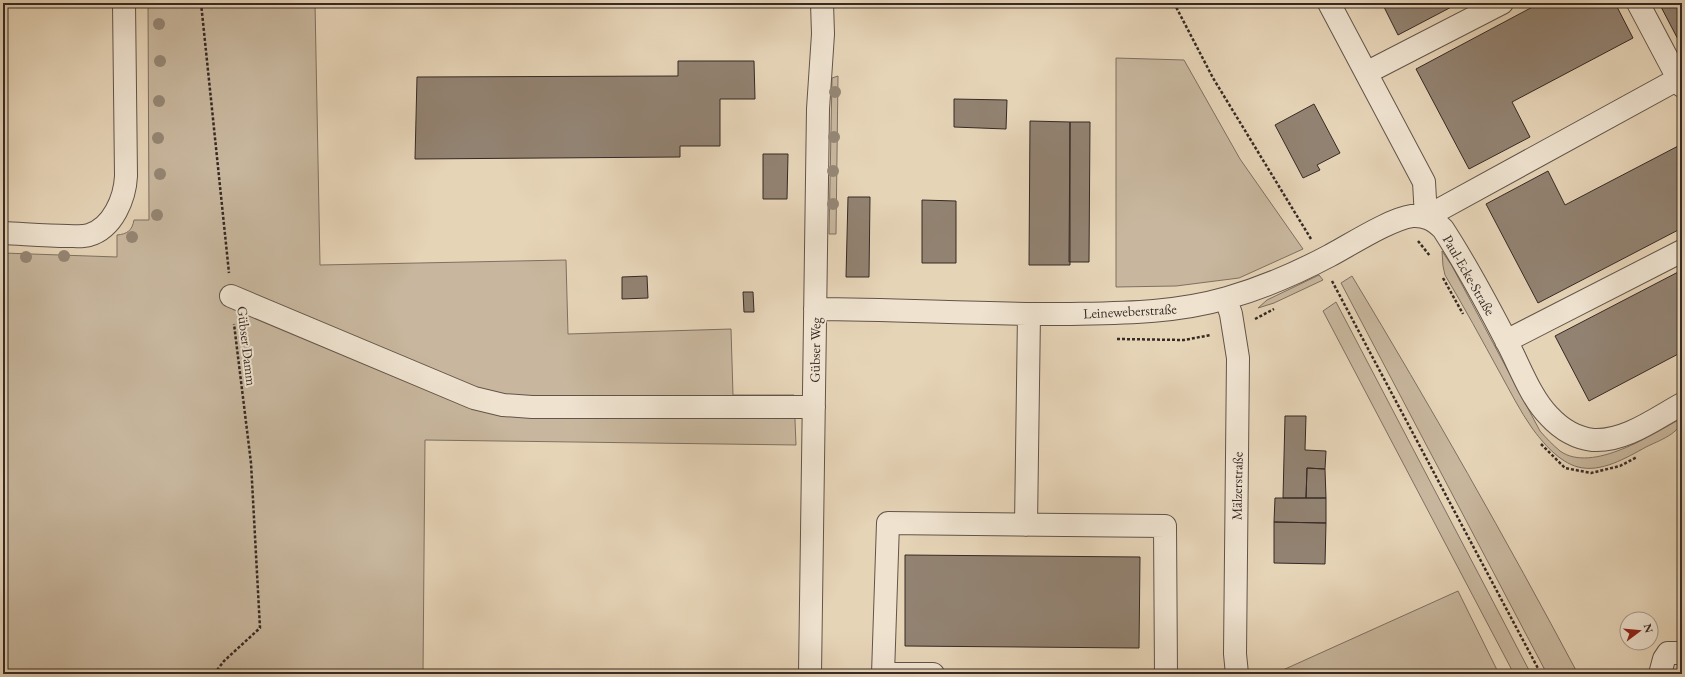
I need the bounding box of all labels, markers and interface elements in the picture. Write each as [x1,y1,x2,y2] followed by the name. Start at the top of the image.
[1439,232,1500,319] street label: Paul-Ecke-Straße
[1083,300,1178,322] street label: Leineweberstraße
[233,305,261,387] street label: Gübser Damm
[805,316,825,383] street label: Gübser Weg
[1227,451,1247,520] street label: Mälzerstraße
[1619,611,1659,651] north arrow
[1641,622,1657,635] text: N

